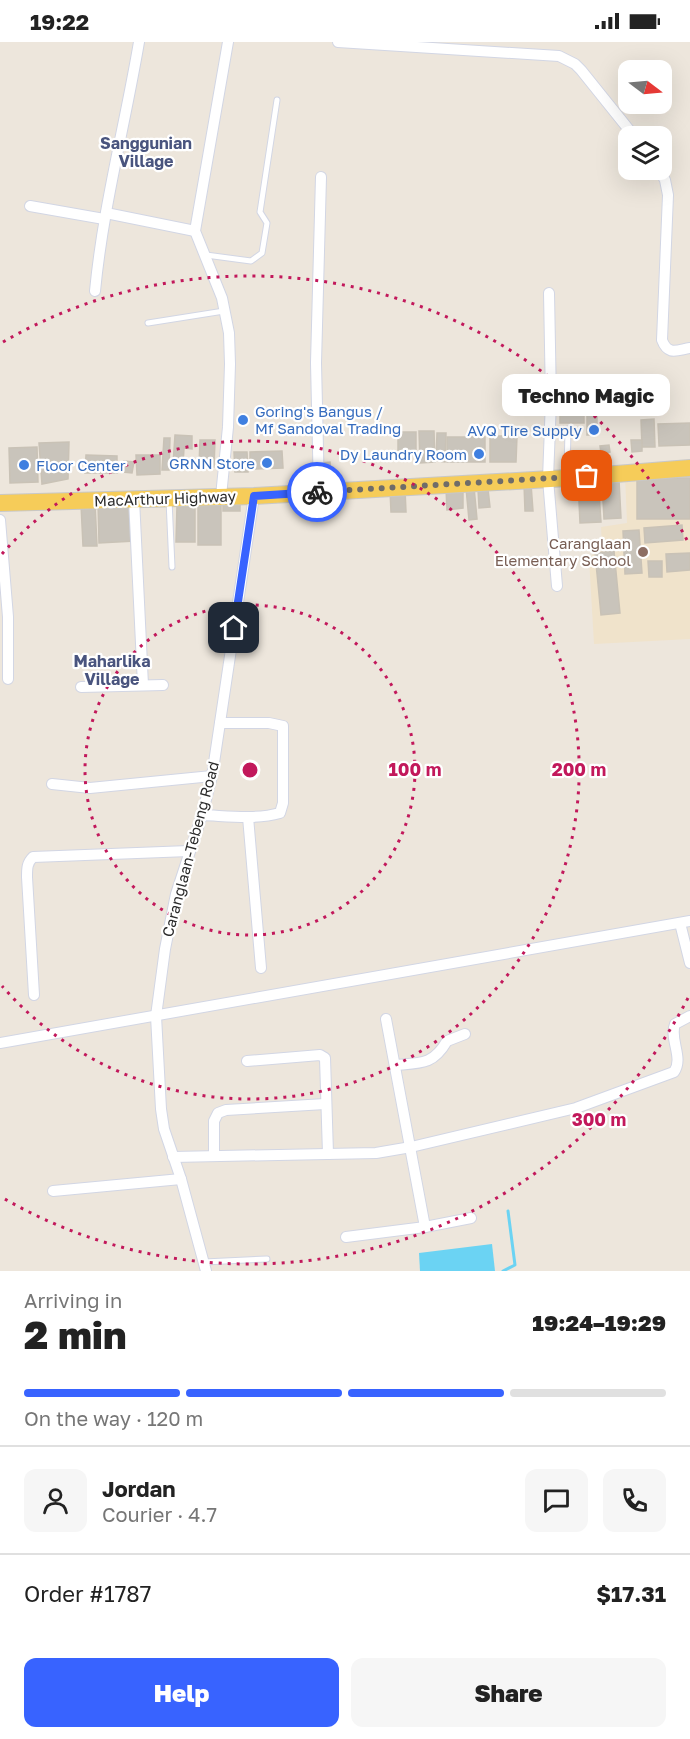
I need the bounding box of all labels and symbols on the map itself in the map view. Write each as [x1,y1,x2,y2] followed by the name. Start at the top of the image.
[618,60,672,114] north arrow
[100,133,192,171] district label: Sanggunian Village
[503,374,671,416] callout: Techno Magic
[255,402,401,437] place label: Goring's Bangus / Mf Sandoval Trading
[236,413,250,427] marker: Goring's Bangus / Mf Sandoval Trading
[467,421,583,439] place label: AVQ Tire Supply
[587,423,601,437] marker: AVQ Tire Supply
[340,445,467,463] place label: Dy Laundry Room
[472,447,486,461] marker: Dy Laundry Room
[561,450,612,501] pin
[169,454,255,472] place label: GRNN Store
[36,456,126,474] place label: Floor Center
[260,456,274,470] marker: GRNN Store
[17,458,31,472] marker: Floor Center
[287,462,347,522] courier
[94,487,237,509] street label: MacArthur Highway
[495,534,631,569] place label: Caranglaan Elementary School
[636,545,650,559] marker: Caranglaan Elementary School
[208,602,259,653] pin
[74,651,150,689] district label: Maharlika Village
[389,758,441,780] text: 100 m
[552,758,606,780] text: 200 m
[158,759,222,939] street label: Caranglaan-Tebeng Road
[240,760,260,780] centre of rings
[572,1108,626,1130] text: 300 m

